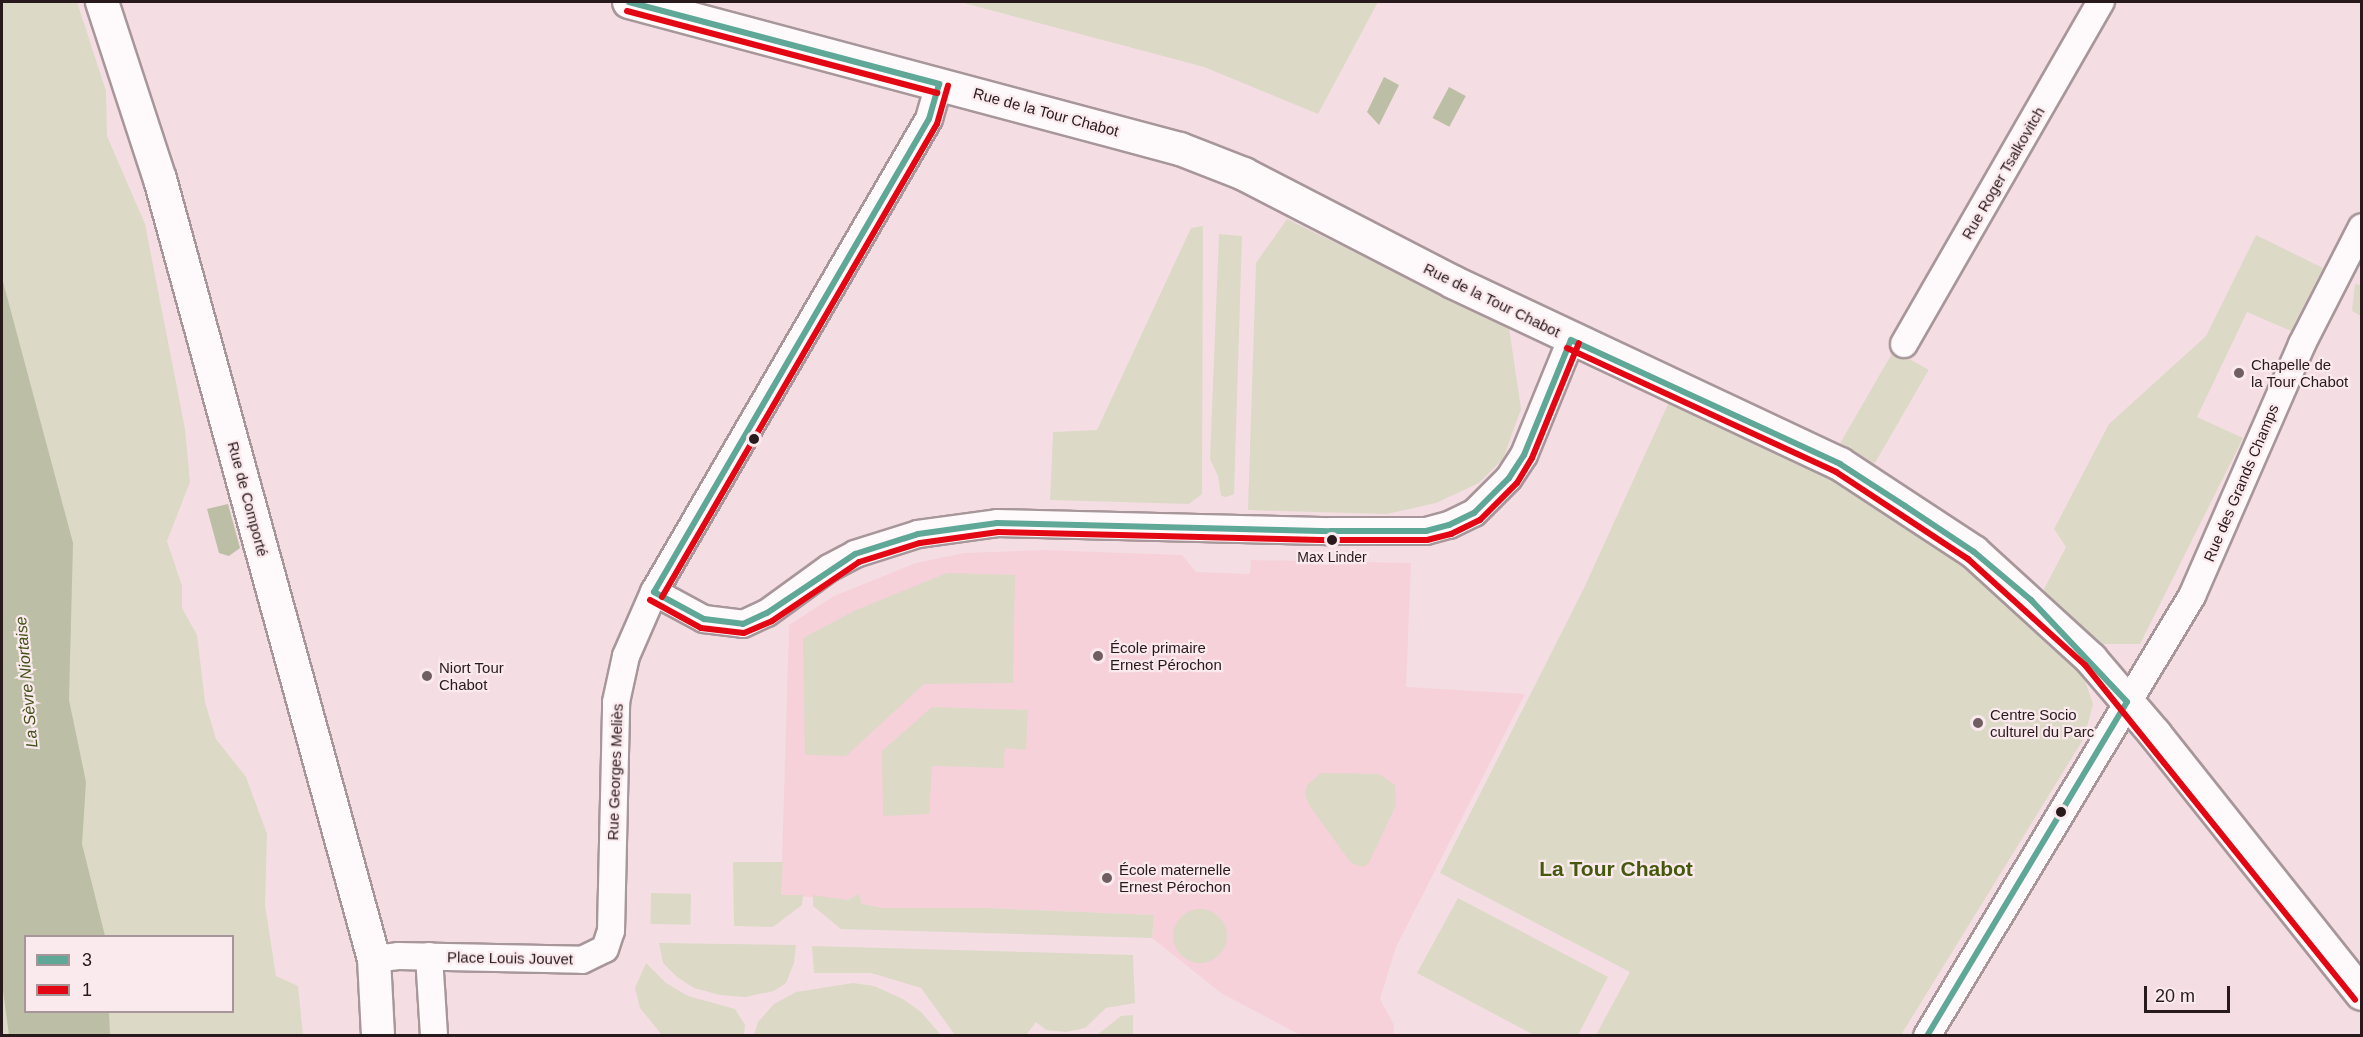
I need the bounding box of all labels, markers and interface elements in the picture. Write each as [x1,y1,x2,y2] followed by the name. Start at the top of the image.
[971,84,1121,140] street label: Rue de la Tour Chabot
[1958,104,2048,242] street label: Rue Roger Tsalkovitch
[1421,259,1563,341] street label: Rue de la Tour Chabot
[2251,355,2349,390] place label: Chapelle de la Tour Chabot
[2232,366,2246,380] marker: Chapelle de la Tour Chabot
[2200,402,2282,564] street label: Rue des Grands Champs
[748,433,760,445] unlabelled marker
[224,439,272,559] street label: Rue de Comporté
[1326,534,1338,546] marker: Max Linder
[1297,549,1367,565] place label: Max Linder
[12,616,42,748] water label: La Sèvre Niortaise
[1110,638,1222,673] place label: École primaire Ernest Pérochon
[1091,649,1105,663] marker: École primaire Ernest Pérochon
[439,658,504,693] place label: Niort Tour Chabot
[420,669,434,683] marker: Niort Tour Chabot
[604,703,626,841] street label: Rue Georges Meliès
[1990,705,2094,740] place label: Centre Socio culturel du Parc
[1971,716,1985,730] marker: Centre Socio culturel du Parc
[2055,806,2067,818] unlabelled marker
[1539,856,1693,882] district label: La Tour Chabot
[1119,860,1231,895] place label: École maternelle Ernest Pérochon
[1100,871,1114,885] marker: École maternelle Ernest Pérochon
[24,935,234,1013] legend
[447,948,573,968] street label: Place Louis Jouvet
[82,950,92,970] text: 3
[2147,974,2232,1012] scale bar
[82,980,92,1000] text: 1
[2155,986,2195,1006] text: 20 m

